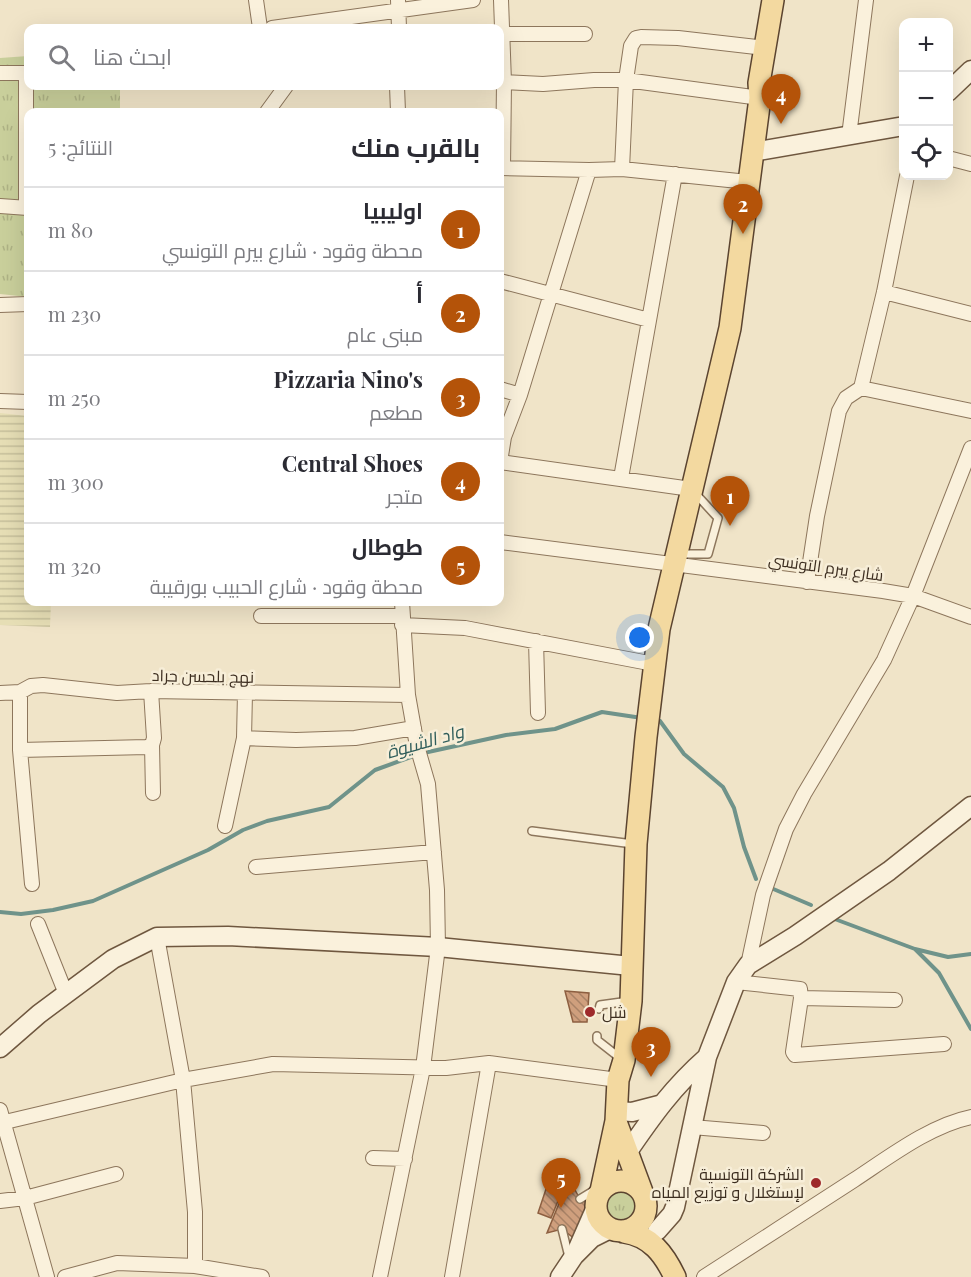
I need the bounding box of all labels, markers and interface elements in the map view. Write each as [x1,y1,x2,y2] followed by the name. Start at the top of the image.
[899,18,953,180] map controls
[899,18,953,72] button: +
[24,24,504,90] search box
[45,41,78,74] icon: search
[93,41,172,71] text: ابحث هنا
[899,72,953,126] button: −
[762,74,800,124] pin: 4
[899,126,953,180] button: locate
[351,129,480,164] text: بالقرب منك
[48,133,113,160] text: النتائج: 5
[724,184,762,234] pin: 2
[363,195,423,225] text: اوليبيا
[48,216,93,243] text: 80 m
[457,216,464,243] text: 1
[162,236,423,263] text: محطة وقود · شارع بيرم التونسي
[416,279,423,309] text: أ
[48,300,101,327] text: 230 m
[455,300,466,327] text: 2
[347,320,423,347] text: مبنى عام
[274,364,423,394] text: Pizzaria Nino's
[48,384,101,411] text: 250 m
[456,384,465,411] text: 3
[369,398,423,425] text: مطعم
[282,448,423,478] text: Central Shoes
[48,468,104,495] text: 300 m
[455,468,466,495] text: 4
[710,476,750,526] pin: 1
[386,482,423,509] text: متجر
[352,531,423,561] text: طوطال
[767,548,885,588] street label: شارع بيرم التونسي
[48,552,101,579] text: 320 m
[456,552,465,579] text: 5
[150,572,423,599] text: محطة وقود · شارع الحبيب بورقيبة
[625,623,654,652] your location
[152,664,254,689] street label: نهج بلحسن جراد
[383,718,467,764] water label: واد الشيوة
[602,1001,626,1023] place label: شل
[583,1005,597,1019] marker: شل
[632,1028,670,1077] pin: 3
[542,1158,580,1208] pin: 5
[652,1163,804,1204] place label: الشركة التونسية لإستغلال و توزيع المياه
[809,1176,823,1190] marker: الشركة التونسية لإستغلال و توزيع المياه

